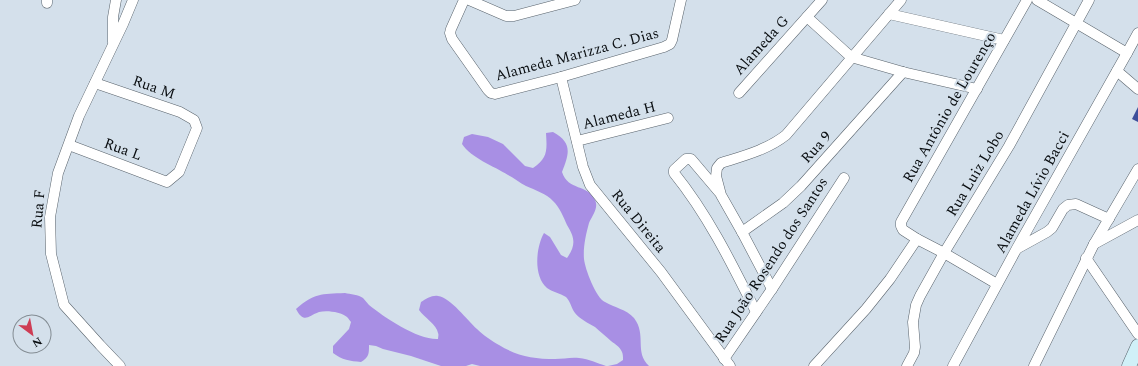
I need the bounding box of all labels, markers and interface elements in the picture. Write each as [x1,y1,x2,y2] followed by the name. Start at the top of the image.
[728,10,795,81] street label: Alameda G
[493,22,662,87] street label: Alameda Marizza C. Dias
[897,28,1002,187] street label: Rua Antônio de Lourenço
[129,69,178,105] street label: Rua M
[580,95,658,136] street label: Alameda H
[795,126,837,169] street label: Rua 9
[941,126,1010,221] street label: Rua Luiz Lobo
[989,127,1076,258] street label: Alameda Lívio Bacci
[101,132,145,167] street label: Rua L
[709,173,834,348] street label: Rua João Rosendo dos Santos
[606,184,672,259] street label: Rua Direita
[25,189,52,229] street label: Rua F
[12,314,52,354] north arrow
[29,332,45,352] text: N

